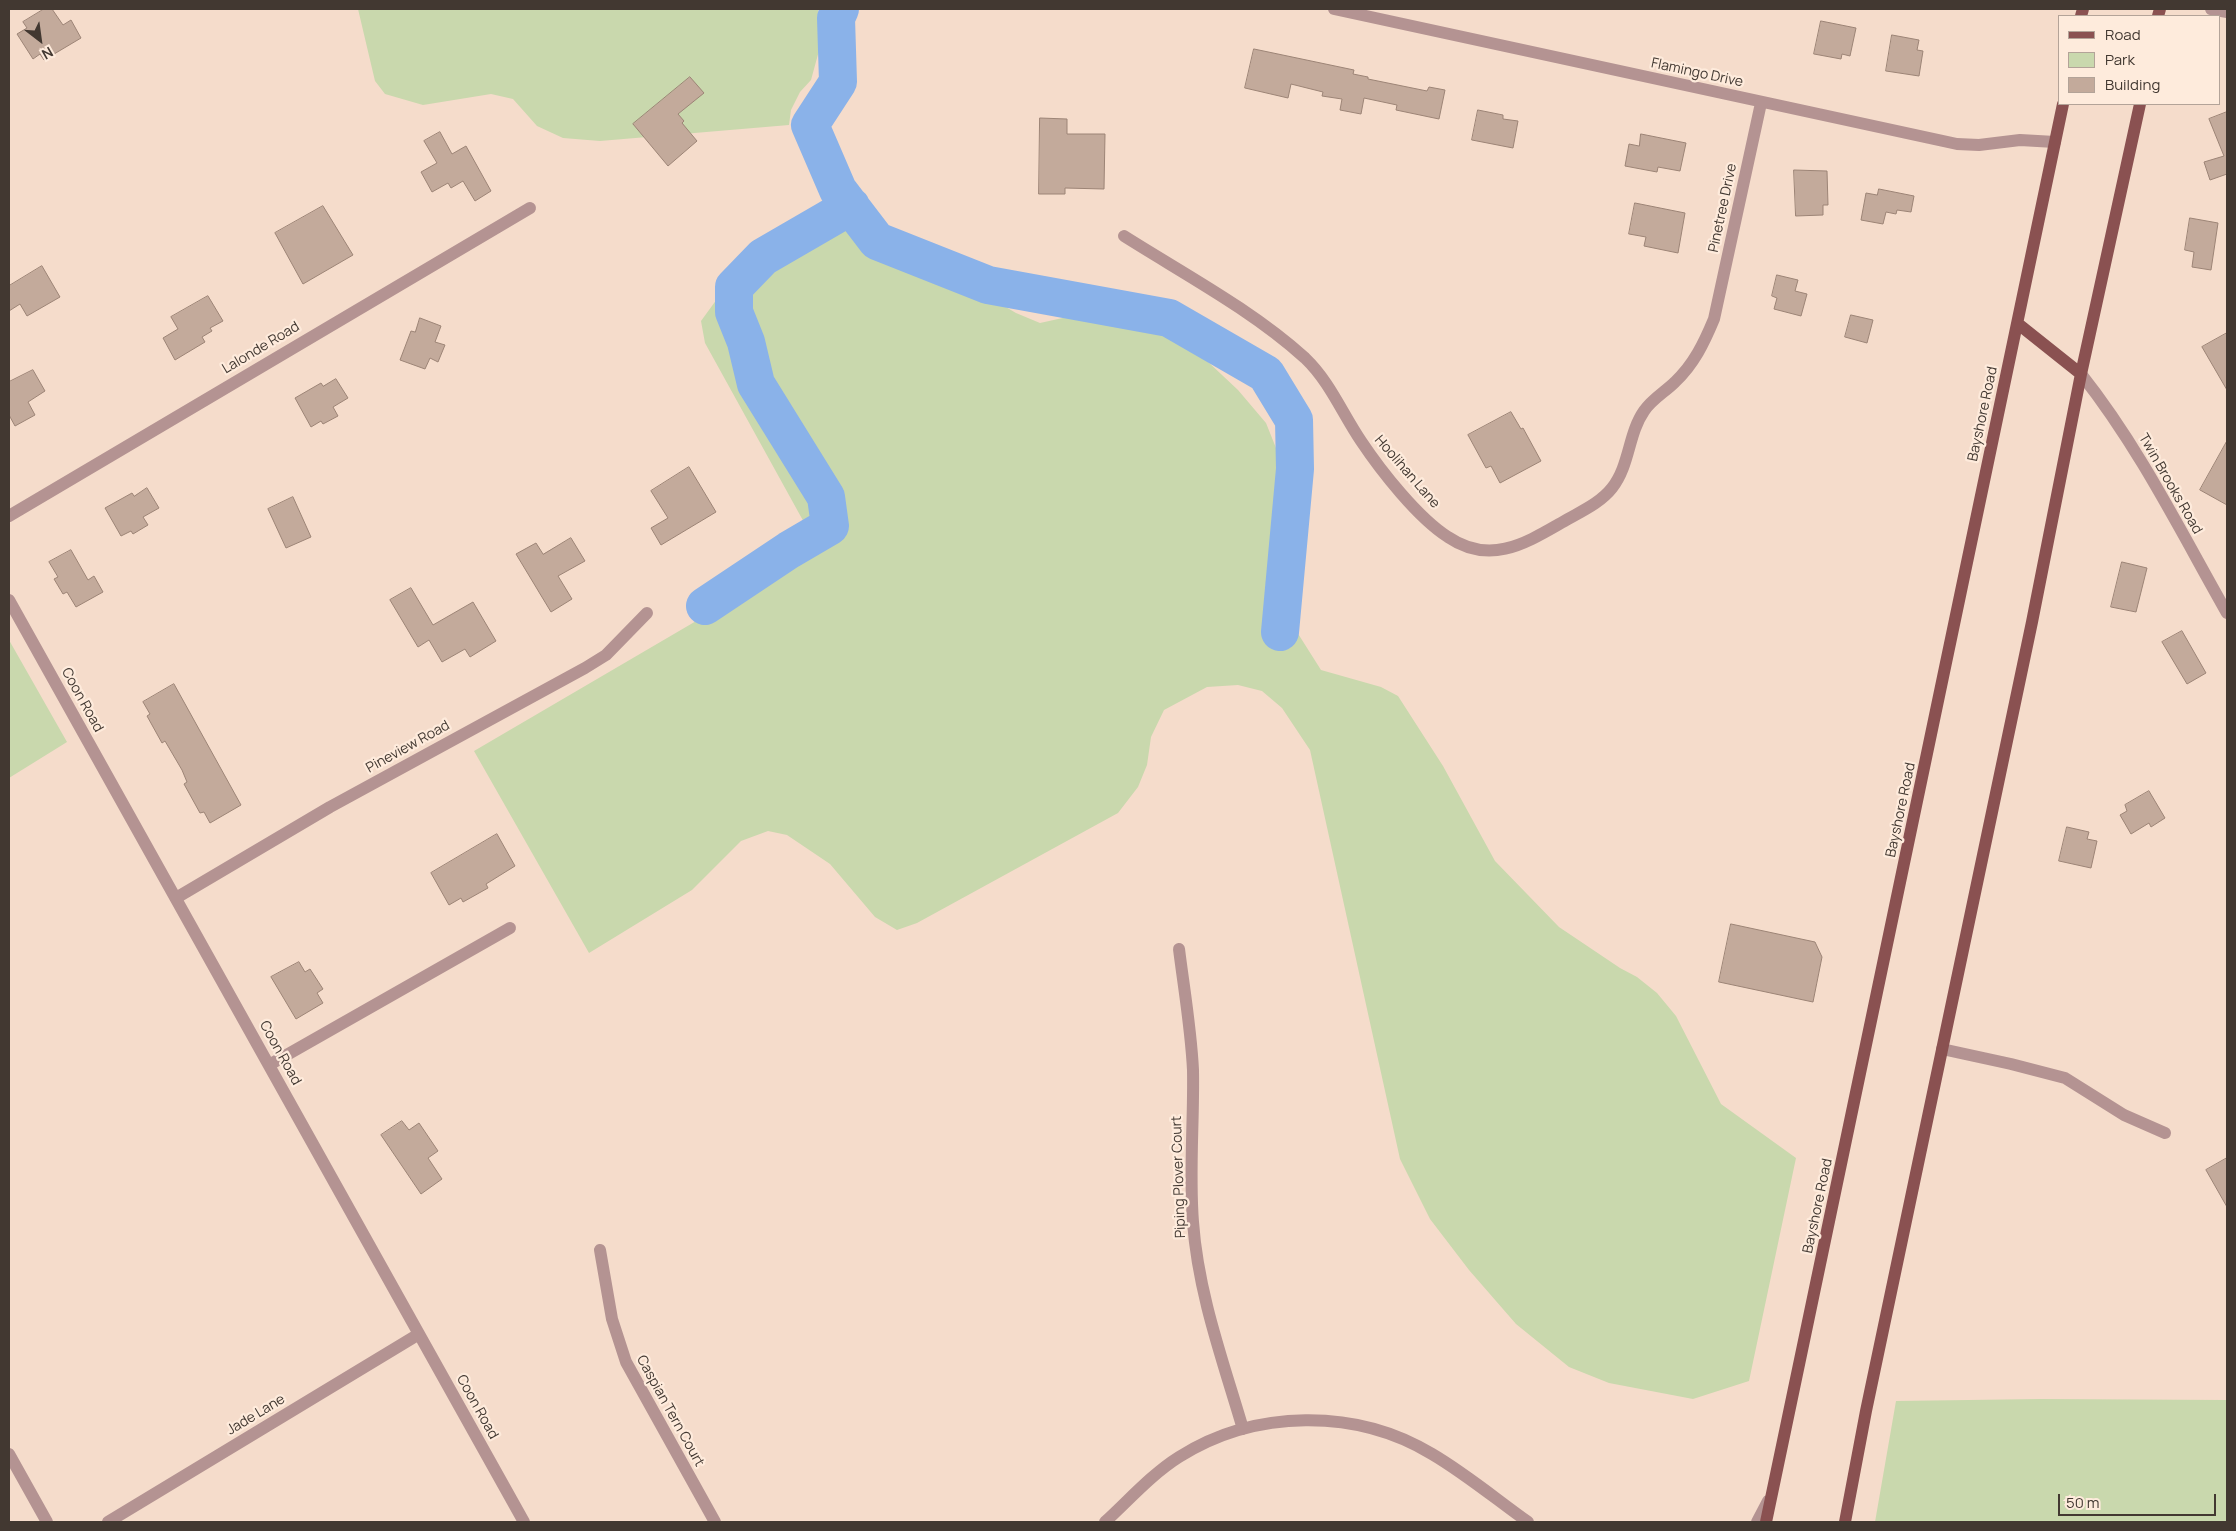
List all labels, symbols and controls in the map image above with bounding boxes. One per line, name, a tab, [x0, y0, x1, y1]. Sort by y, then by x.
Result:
north arrow	[15, 15, 65, 65]
legend	[2058, 15, 2221, 105]
text: Road	[2105, 24, 2141, 45]
text: N	[39, 43, 57, 64]
text: Park	[2105, 49, 2135, 70]
street label: Flamingo Drive	[1649, 55, 1745, 91]
text: Building	[2105, 74, 2160, 95]
street label: Pinetree Drive	[1705, 162, 1741, 254]
street label: Lalonde Road	[219, 318, 303, 378]
street label: Bayshore Road	[1965, 365, 2001, 463]
street label: Twin Brooks Road	[2135, 431, 2205, 537]
street label: Hoolihan Lane	[1371, 432, 1443, 512]
street label: Coon Road	[57, 665, 107, 735]
street label: Pineview Road	[363, 717, 453, 777]
street label: Bayshore Road	[1883, 761, 1919, 859]
street label: Coon Road	[255, 1018, 305, 1088]
street label: Piping Plover Court	[1168, 1115, 1190, 1239]
street label: Bayshore Road	[1800, 1157, 1836, 1255]
street label: Caspian Tern Court	[632, 1353, 708, 1469]
street label: Coon Road	[452, 1372, 502, 1442]
street label: Jade Lane	[224, 1391, 288, 1439]
scale bar	[2061, 1484, 2218, 1516]
text: 50 m	[2066, 1492, 2100, 1513]

